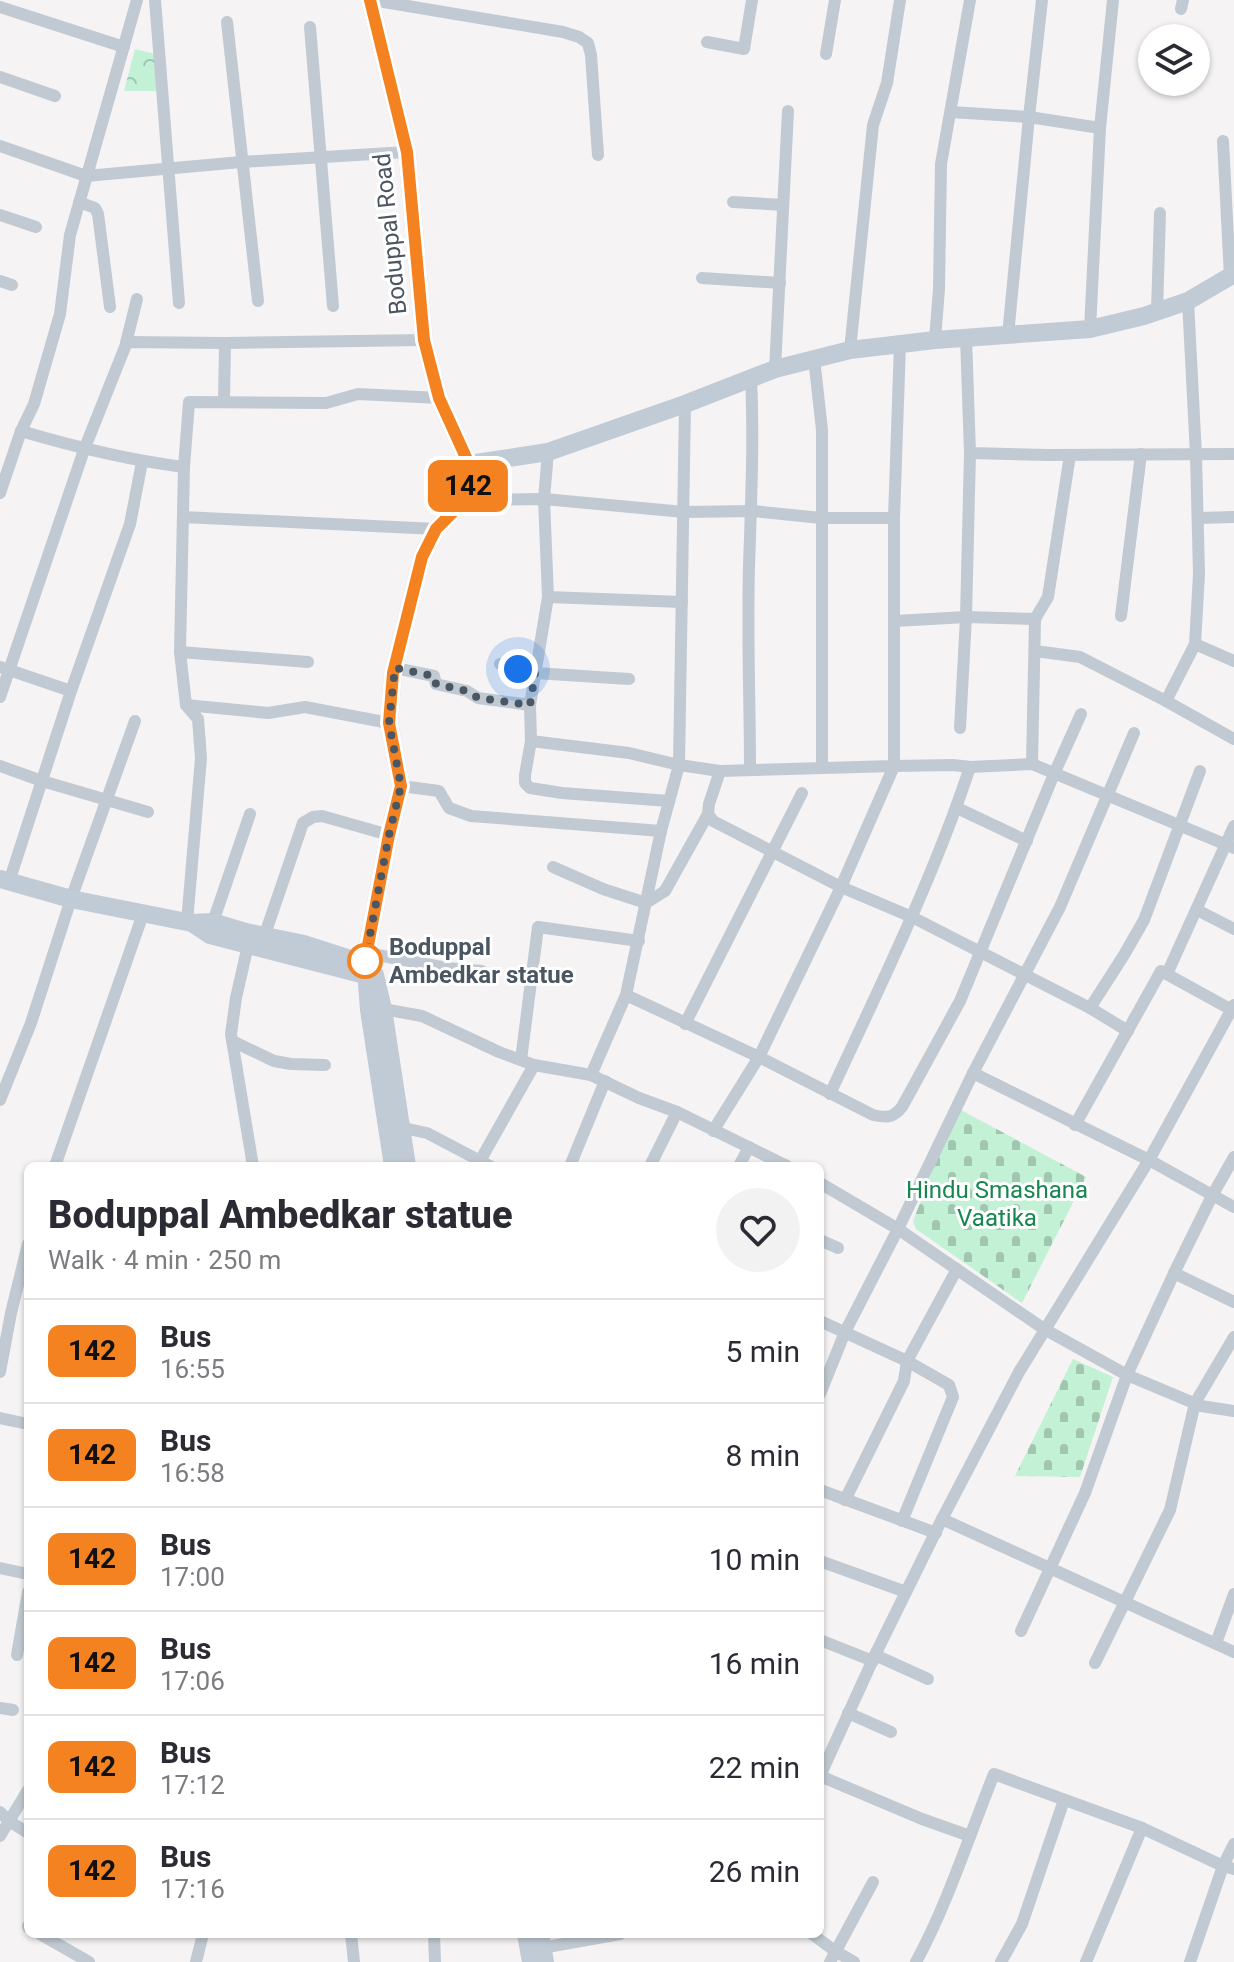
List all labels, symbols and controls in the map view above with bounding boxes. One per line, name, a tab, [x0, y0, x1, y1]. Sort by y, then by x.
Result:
map controls	[1138, 24, 1210, 96]
button: layers	[1138, 24, 1210, 96]
street label: Boduppal Road	[368, 152, 412, 316]
line badge: 142	[422, 460, 514, 512]
text: 142	[444, 469, 492, 502]
your location	[498, 649, 538, 689]
place label: Boduppal Ambedkar statue	[389, 933, 574, 989]
marker: Boduppal Ambedkar statue	[348, 944, 382, 978]
park label: Hindu Smashana Vaatika	[906, 1176, 1088, 1232]
button: heart	[716, 1188, 800, 1272]
text: Boduppal Ambedkar statue	[48, 1193, 513, 1237]
text: Walk · 4 min · 250 m	[48, 1245, 281, 1275]
text: Bus	[160, 1319, 211, 1354]
text: 142	[68, 1334, 116, 1367]
text: 5 min	[726, 1334, 800, 1369]
text: 16:55	[160, 1354, 225, 1384]
text: Bus	[160, 1423, 211, 1458]
text: 142	[68, 1438, 116, 1471]
text: 8 min	[726, 1438, 800, 1473]
text: 16:58	[160, 1458, 225, 1488]
text: Bus	[160, 1527, 211, 1562]
text: 142	[68, 1542, 116, 1575]
text: 10 min	[709, 1542, 800, 1577]
text: 17:00	[160, 1562, 225, 1592]
text: Bus	[160, 1631, 211, 1666]
text: 142	[68, 1646, 116, 1679]
text: 16 min	[709, 1646, 800, 1681]
text: 17:06	[160, 1666, 225, 1696]
text: Bus	[160, 1735, 211, 1770]
text: 142	[68, 1750, 116, 1783]
text: 22 min	[709, 1750, 800, 1785]
text: 17:12	[160, 1770, 225, 1800]
text: Bus	[160, 1839, 211, 1874]
text: 142	[68, 1854, 116, 1887]
text: 26 min	[709, 1854, 800, 1889]
text: 17:16	[160, 1874, 225, 1904]

